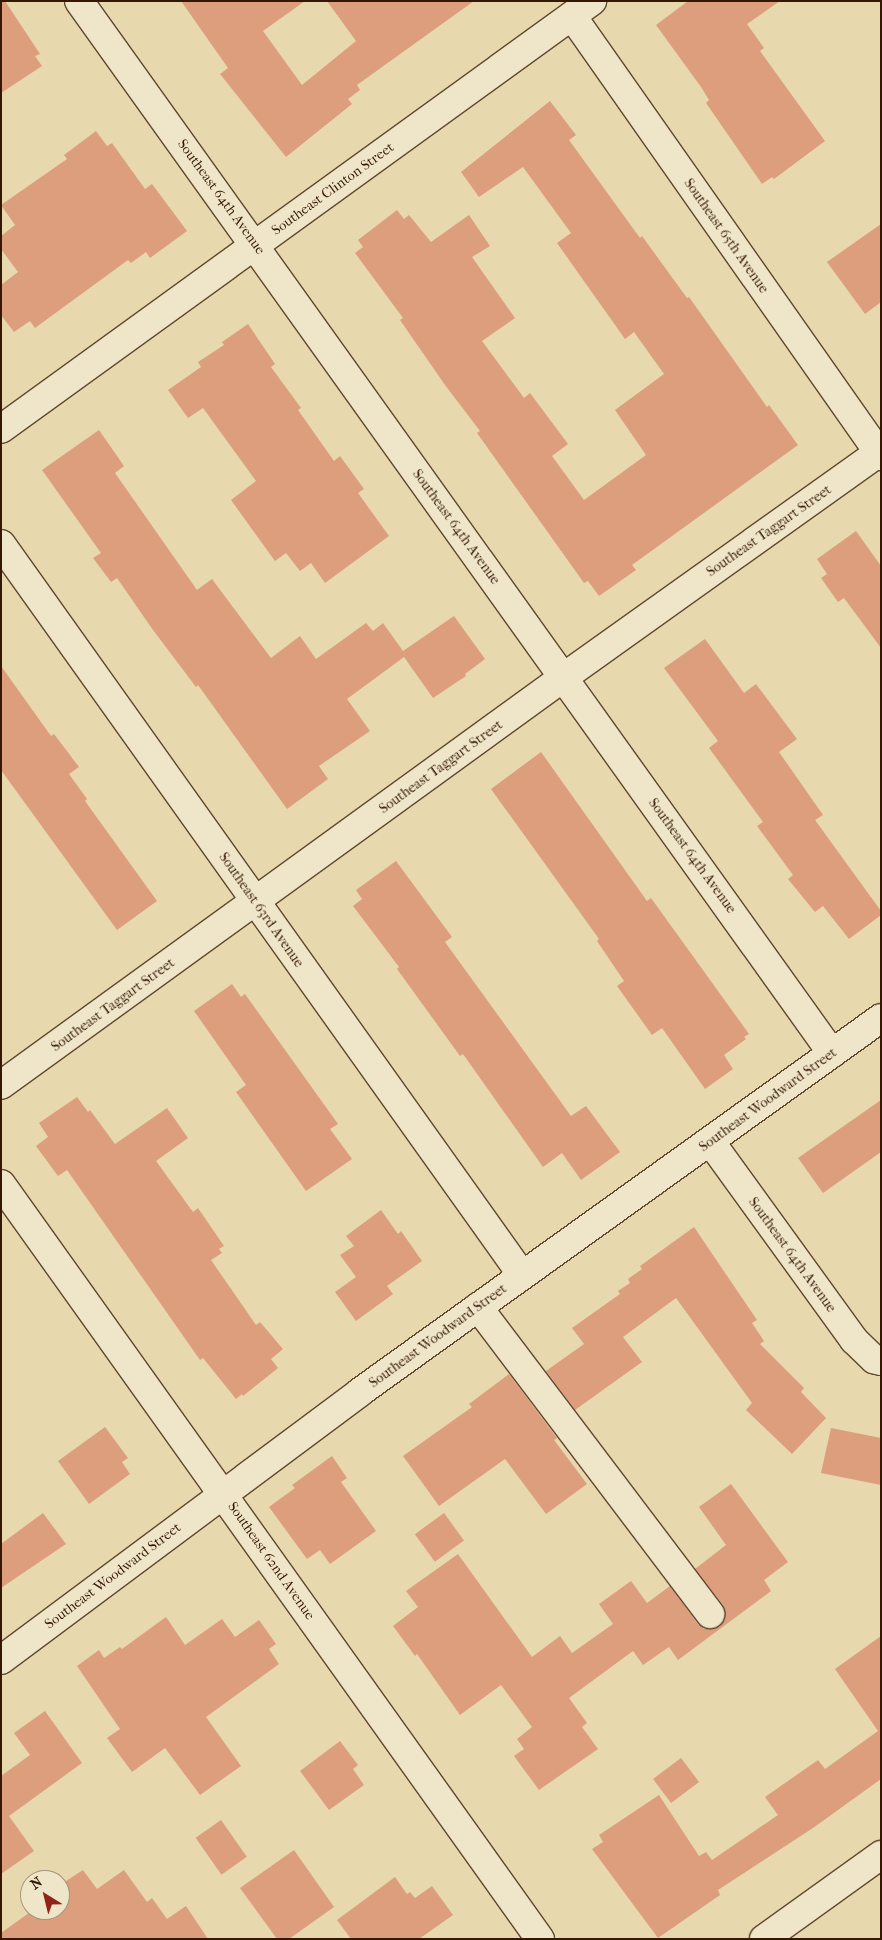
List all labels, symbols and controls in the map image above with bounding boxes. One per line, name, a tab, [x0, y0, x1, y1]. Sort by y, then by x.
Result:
street label: Southeast 64th Avenue	[174, 136, 268, 258]
street label: Southeast Clinton Street	[269, 139, 397, 239]
street label: Southeast 65th Avenue	[680, 175, 772, 297]
street label: Southeast 64th Avenue	[409, 466, 503, 588]
street label: Southeast Taggart Street	[703, 482, 835, 580]
street label: Southeast Taggart Street	[376, 717, 506, 817]
street label: Southeast 64th Avenue	[645, 795, 739, 917]
street label: Southeast 63rd Avenue	[215, 849, 307, 971]
street label: Southeast Taggart Street	[48, 955, 178, 1055]
street label: Southeast Woodward Street	[696, 1044, 840, 1156]
street label: Southeast 64th Avenue	[745, 1194, 839, 1316]
street label: Southeast Woodward Street	[366, 1280, 510, 1392]
street label: Southeast 62nd Avenue	[224, 1499, 318, 1623]
street label: Southeast Woodward Street	[42, 1519, 184, 1633]
north arrow	[20, 1870, 70, 1920]
text: N	[27, 1873, 46, 1893]

